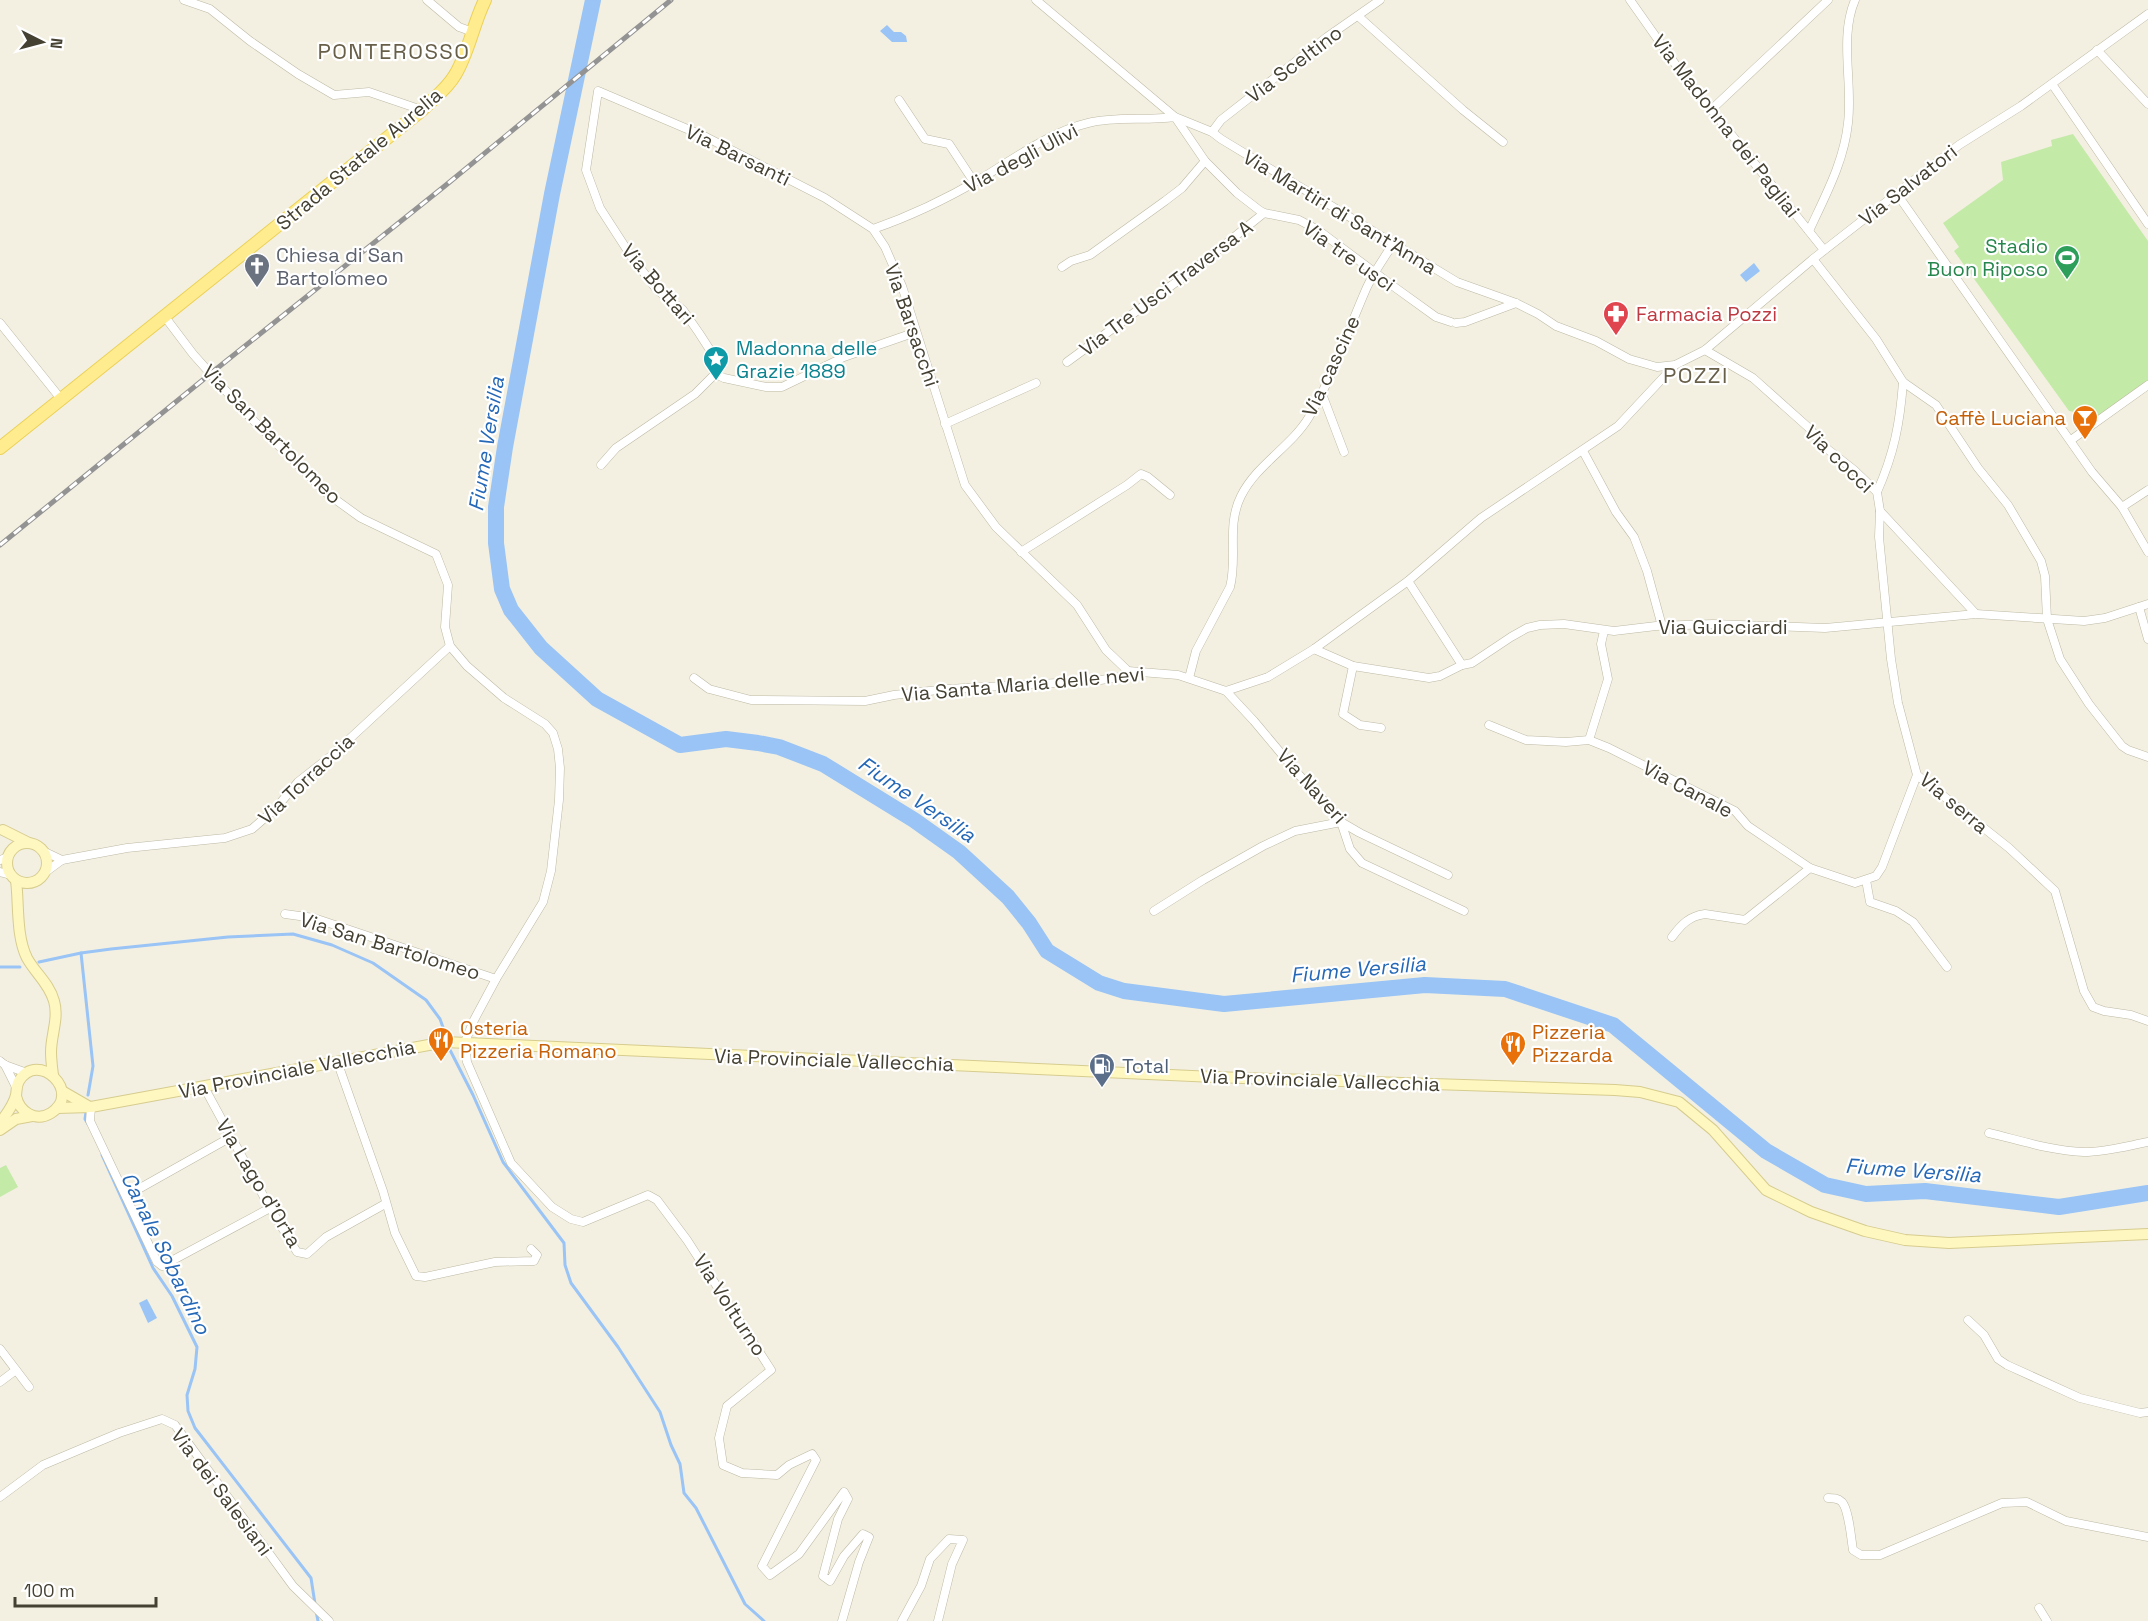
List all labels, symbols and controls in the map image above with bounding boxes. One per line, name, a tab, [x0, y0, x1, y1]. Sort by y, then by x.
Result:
north arrow	[12, 12, 72, 72]
street label: Via Sceltino	[1241, 19, 1347, 109]
street label: Via Madonna dei Pagliai	[1646, 29, 1806, 223]
text: N	[45, 37, 67, 50]
district label: PONTEROSSO	[317, 37, 471, 65]
street label: Strada Statale Aurelia	[271, 82, 447, 236]
street label: Via degli Ulivi	[960, 117, 1082, 199]
street label: Via Barsanti	[681, 118, 795, 192]
street label: Via Salvatori	[1854, 139, 1962, 231]
street label: Via Martiri di Sant'Anna	[1238, 144, 1442, 280]
street label: Via Tre Usci Traversa A	[1074, 214, 1258, 362]
street label: Via tre usci	[1298, 215, 1400, 297]
place label: Stadio Buon Riposo	[1927, 233, 2048, 282]
street label: Via Bottari	[616, 238, 700, 330]
place label: Chiesa di San Bartolomeo	[276, 242, 404, 291]
sports icon: Stadio Buon Riposo	[2052, 243, 2082, 281]
church icon: Chiesa di San Bartolomeo	[242, 251, 272, 289]
street label: Via Barsacchi	[879, 260, 945, 390]
pharmacy icon: Farmacia Pozzi	[1601, 299, 1631, 337]
place label: Farmacia Pozzi	[1636, 301, 1777, 327]
street label: Via cascine	[1296, 311, 1366, 421]
place label: Madonna delle Grazie 1889	[736, 335, 877, 384]
place icon: Madonna delle Grazie 1889	[701, 344, 731, 382]
street label: Via San Bartolomeo	[197, 359, 347, 509]
district label: POZZI	[1663, 361, 1729, 389]
water label: Fiume Versilia	[462, 374, 510, 513]
bar icon: Caffè Luciana	[2070, 403, 2100, 441]
place label: Caffè Luciana	[1935, 405, 2066, 431]
street label: Via cocci	[1799, 419, 1879, 499]
street label: Via Guicciardi	[1658, 614, 1788, 640]
street label: Via Santa Maria delle nevi	[900, 660, 1146, 708]
street label: Via Torraccia	[253, 728, 359, 830]
street label: Via Naveri	[1271, 743, 1353, 829]
water label: Fiume Versilia	[853, 750, 982, 849]
street label: Via Canale	[1638, 754, 1738, 824]
street label: Via serra	[1914, 767, 1994, 839]
street label: Via San Bartolomeo	[297, 906, 483, 986]
water label: Fiume Versilia	[1289, 950, 1428, 988]
place label: Osteria Pizzeria Romano	[460, 1015, 617, 1064]
place label: Pizzeria Pizzarda	[1532, 1019, 1613, 1068]
restaurant icon: Osteria Pizzeria Romano	[426, 1025, 456, 1063]
restaurant icon: Pizzeria Pizzarda	[1498, 1029, 1528, 1067]
street label: Via Provinciale Vallecchia	[177, 1033, 417, 1105]
street label: Via Provinciale Vallecchia	[713, 1043, 955, 1077]
fuel station icon: Total	[1087, 1051, 1117, 1089]
place label: Total	[1122, 1053, 1169, 1079]
street label: Via Provinciale Vallecchia	[1199, 1063, 1441, 1097]
street label: Via Lago d'Orta	[210, 1114, 308, 1252]
water label: Fiume Versilia	[1844, 1152, 1983, 1188]
water label: Canale Sobardino	[115, 1168, 217, 1339]
street label: Via Volturno	[687, 1249, 773, 1361]
street label: Via dei Salesiani	[165, 1423, 279, 1561]
scale bar	[15, 1570, 156, 1608]
text: 100 m	[24, 1579, 75, 1602]

